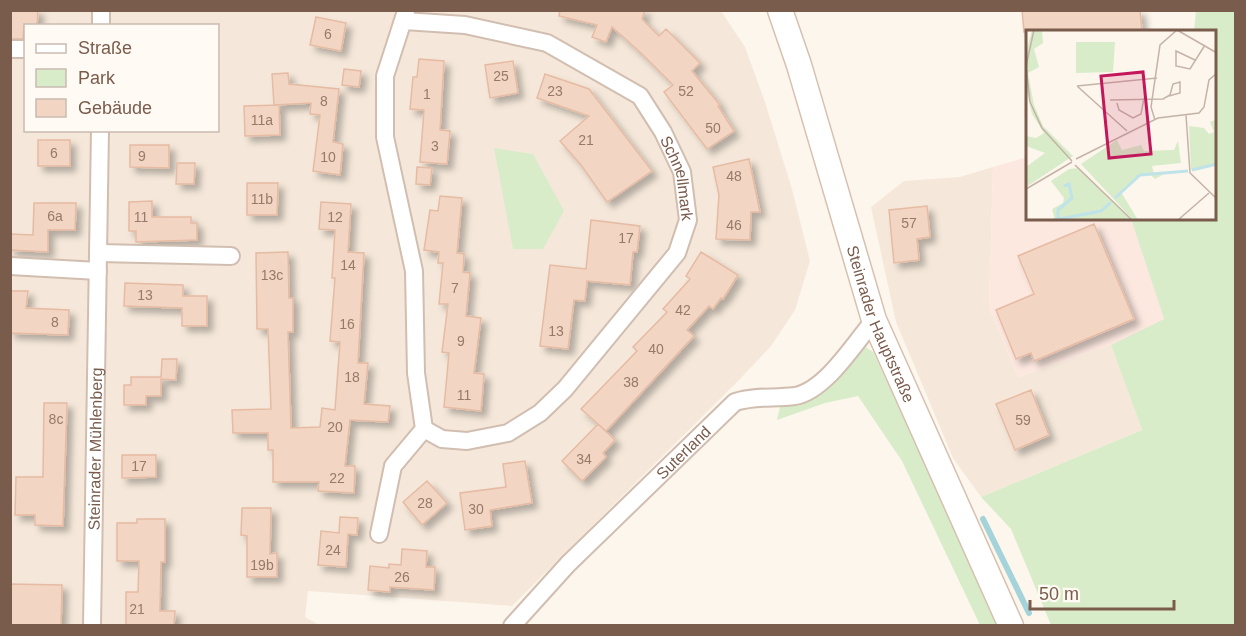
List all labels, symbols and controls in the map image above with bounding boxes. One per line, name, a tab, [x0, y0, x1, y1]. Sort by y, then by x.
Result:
legend	[24, 24, 219, 132]
house number: 6	[324, 26, 332, 42]
inset map	[1026, 30, 1216, 220]
text: Straße	[78, 38, 132, 58]
text: Park	[78, 68, 116, 88]
house number: 25	[493, 68, 509, 84]
house number: 23	[547, 83, 563, 99]
house number: 52	[678, 83, 694, 99]
house number: 1	[423, 86, 431, 102]
house number: 8	[320, 93, 328, 109]
text: Gebäude	[78, 98, 152, 118]
house number: 11a	[251, 112, 273, 128]
house number: 50	[705, 120, 721, 136]
house number: 21	[578, 132, 594, 148]
street label: Schnellmark	[657, 133, 696, 223]
house number: 3	[431, 138, 439, 154]
house number: 6	[50, 145, 58, 161]
house number: 9	[138, 148, 146, 164]
house number: 10	[320, 149, 336, 165]
house number: 48	[726, 168, 742, 184]
house number: 11b	[251, 191, 273, 207]
house number: 6a	[47, 208, 63, 224]
house number: 11	[134, 209, 148, 225]
house number: 12	[327, 209, 343, 225]
house number: 57	[901, 215, 917, 231]
house number: 46	[726, 217, 742, 233]
house number: 17	[618, 230, 634, 246]
street label: Steinrader Hauptstraße	[844, 244, 918, 405]
house number: 14	[340, 257, 356, 273]
house number: 13c	[261, 267, 283, 283]
house number: 7	[451, 280, 459, 296]
house number: 13	[137, 287, 153, 303]
house number: 42	[675, 302, 691, 318]
house number: 8	[51, 314, 59, 330]
house number: 16	[339, 316, 355, 332]
house number: 13	[548, 323, 564, 339]
house number: 9	[457, 333, 465, 349]
house number: 40	[648, 341, 664, 357]
street label: Steinrader Mühlenberg	[86, 367, 105, 531]
house number: 18	[344, 369, 360, 385]
house number: 38	[623, 374, 639, 390]
house number: 11	[457, 387, 471, 403]
house number: 8c	[49, 411, 63, 427]
house number: 59	[1015, 412, 1031, 428]
house number: 20	[327, 419, 343, 435]
street label: Suterland	[653, 423, 714, 483]
house number: 34	[576, 451, 592, 467]
house number: 17	[131, 458, 147, 474]
house number: 22	[329, 470, 345, 486]
house number: 28	[417, 495, 433, 511]
house number: 30	[468, 501, 484, 517]
house number: 24	[325, 542, 341, 558]
house number: 19b	[250, 557, 274, 573]
house number: 26	[394, 569, 410, 585]
scale bar	[1030, 573, 1174, 611]
text: 50 m	[1039, 584, 1079, 604]
house number: 21	[129, 601, 145, 617]

